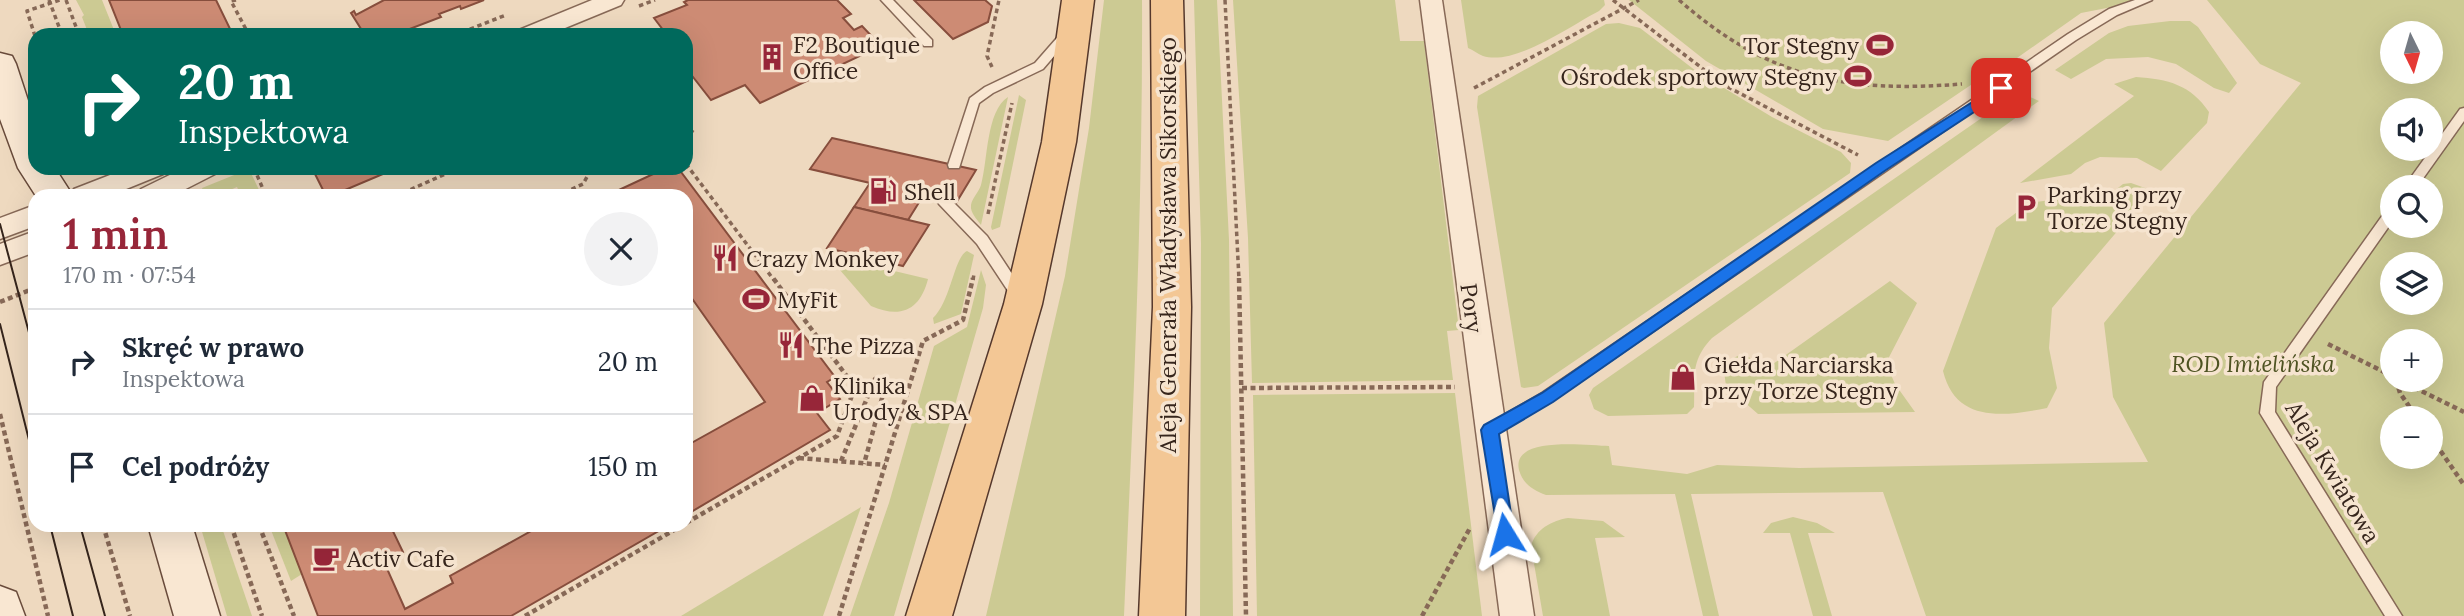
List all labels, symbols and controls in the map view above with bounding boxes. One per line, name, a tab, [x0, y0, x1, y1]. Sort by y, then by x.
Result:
north arrow	[2380, 21, 2443, 84]
map controls	[2380, 21, 2443, 469]
place label: F2 Boutique Office	[793, 30, 920, 85]
sports icon: Tor Stegny	[1865, 30, 1895, 60]
place label: Tor Stegny	[1743, 31, 1860, 60]
street label: Aleja Generała Władysława Sikorskiego	[1153, 37, 1182, 454]
building icon: F2 Boutique Office	[757, 42, 787, 72]
text: 20 m	[178, 50, 293, 112]
icon: right	[63, 56, 154, 147]
pin	[1971, 58, 2031, 118]
sports icon: Ośrodek sportowy Stegny	[1843, 61, 1873, 91]
place label: Ośrodek sportowy Stegny	[1561, 62, 1838, 91]
icon: arrive	[1982, 69, 2020, 107]
button: sound	[2380, 98, 2443, 161]
text: Inspektowa	[178, 111, 349, 152]
button: search	[2380, 175, 2443, 238]
fuel station icon: Shell	[868, 176, 898, 206]
place label: Shell	[904, 177, 956, 206]
place label: Parking przy Torze Stegny	[2047, 180, 2188, 235]
parking icon: Parking przy Torze Stegny	[2011, 192, 2041, 222]
text: 1 min	[63, 207, 168, 261]
button: close	[584, 212, 658, 286]
restaurant icon: Crazy Monkey	[710, 243, 740, 273]
place label: Crazy Monkey	[746, 244, 900, 273]
button: layers	[2380, 252, 2443, 315]
text: 170 m · 07:54	[63, 260, 196, 289]
street label: Pory	[1454, 281, 1490, 335]
sports icon: MyFit	[741, 284, 771, 314]
place label: MyFit	[777, 285, 838, 314]
button: +	[2380, 329, 2443, 392]
restaurant icon: The Pizza	[776, 330, 806, 360]
text: Skręć w prawo	[122, 331, 304, 364]
place label: The Pizza	[812, 331, 915, 360]
icon: right	[63, 343, 101, 381]
text: 20 m	[598, 345, 658, 378]
park label: ROD Imielińska	[2171, 349, 2335, 378]
place label: Giełda Narciarska przy Torze Stegny	[1704, 350, 1899, 405]
shop icon: Giełda Narciarska przy Torze Stegny	[1668, 362, 1698, 392]
text: Inspektowa	[122, 364, 245, 393]
place label: Klinika Urody & SPA	[833, 371, 969, 426]
shop icon: Klinika Urody & SPA	[797, 383, 827, 413]
street label: Aleja Kwiatowa	[2279, 395, 2387, 548]
button: −	[2380, 406, 2443, 469]
icon: arrive	[63, 448, 101, 486]
text: Cel podróży	[122, 450, 269, 483]
text: 150 m	[588, 450, 658, 483]
position arrow	[1468, 497, 1542, 571]
cafe icon: Activ Cafe	[311, 543, 341, 573]
place label: Activ Cafe	[346, 544, 455, 573]

